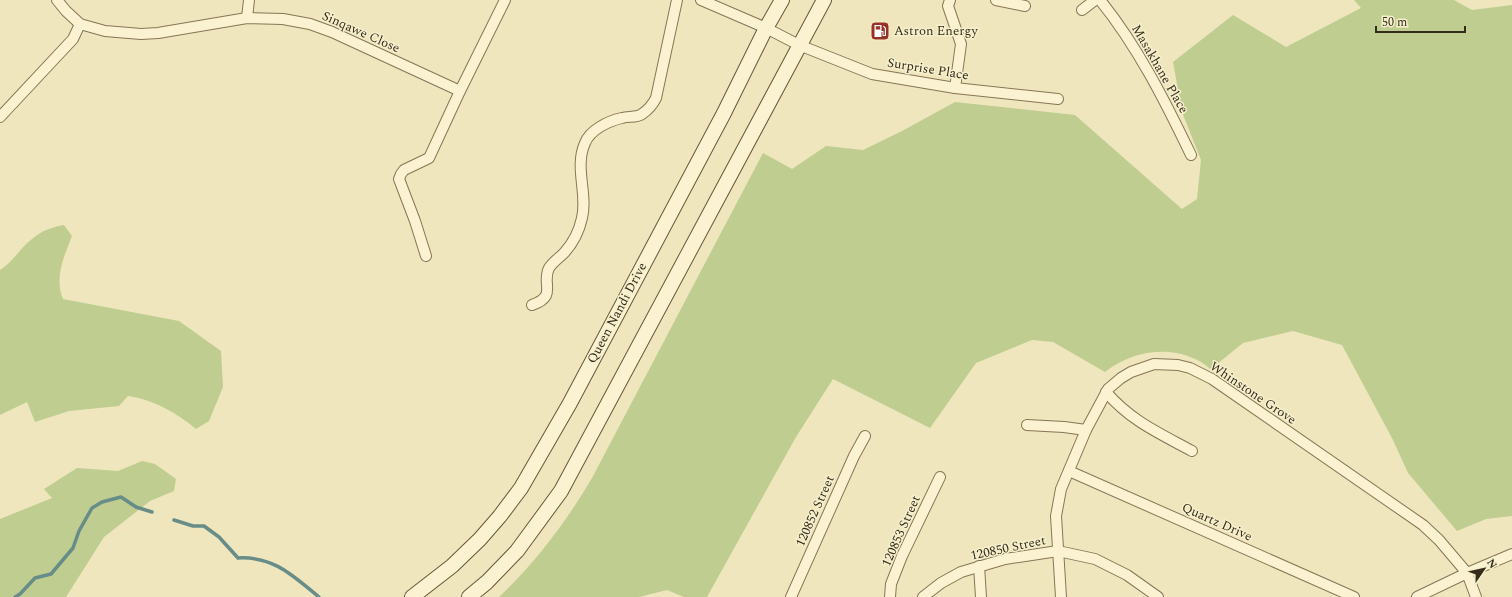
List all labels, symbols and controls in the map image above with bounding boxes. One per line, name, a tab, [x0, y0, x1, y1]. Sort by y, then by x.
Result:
street label: Sinqawe Close	[319, 6, 403, 58]
scale bar	[1376, 8, 1465, 34]
text: 50 m	[1382, 13, 1407, 32]
fuel station icon: Astron Energy	[869, 20, 891, 42]
place label: Astron Energy	[894, 21, 978, 41]
street label: Masakhane Place	[1126, 21, 1194, 117]
street label: Surprise Place	[886, 53, 970, 85]
street label: Queen Nandi Drive	[582, 259, 652, 367]
street label: Whinstone Grove	[1206, 357, 1300, 429]
street label: 120852 Street	[790, 472, 840, 550]
street label: 120853 Street	[876, 492, 926, 570]
street label: Quartz Drive	[1179, 498, 1255, 546]
street label: 120850 Street	[969, 530, 1048, 566]
north arrow	[1464, 549, 1504, 589]
text: N	[1482, 555, 1501, 572]

